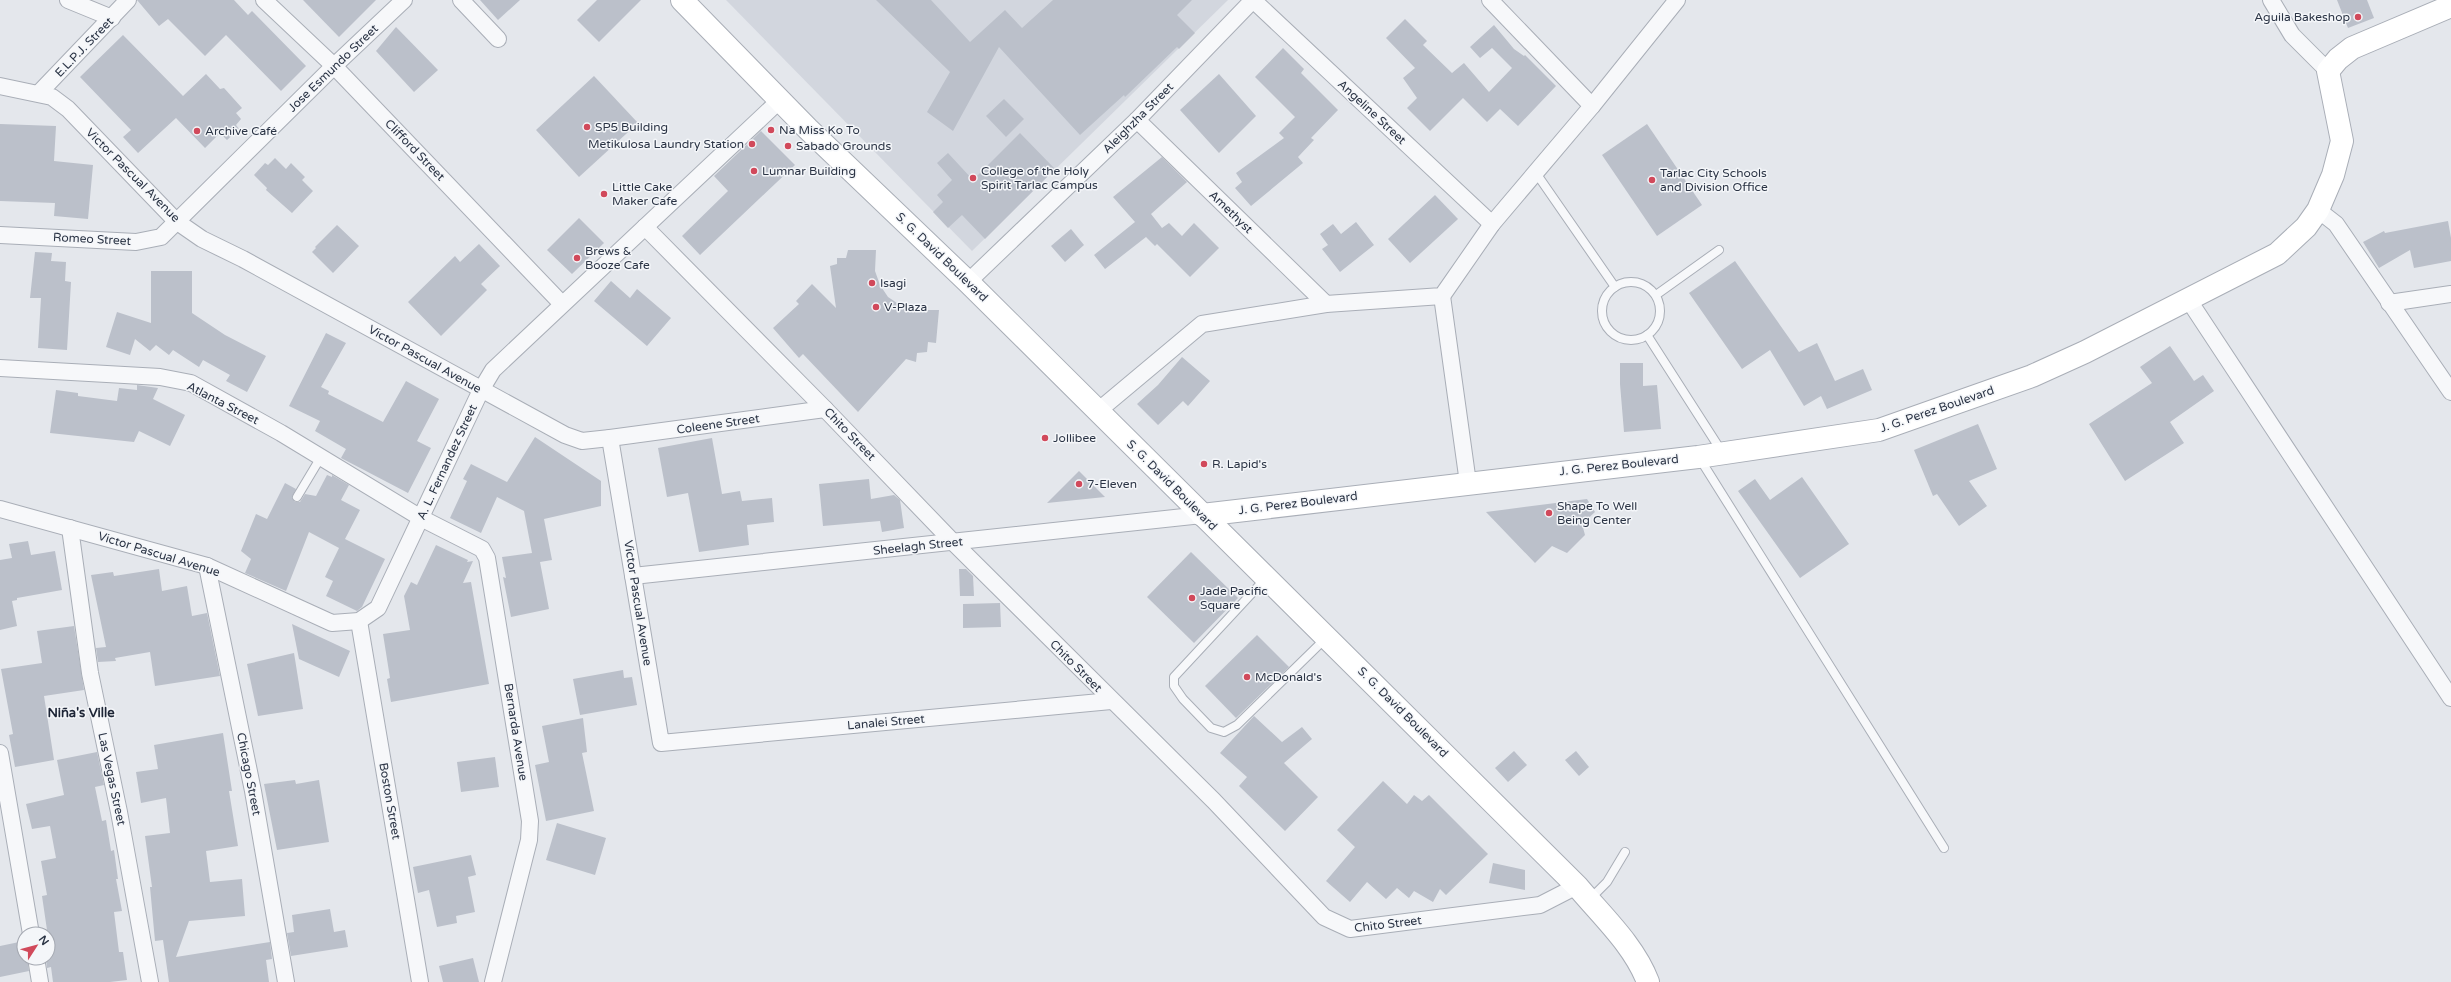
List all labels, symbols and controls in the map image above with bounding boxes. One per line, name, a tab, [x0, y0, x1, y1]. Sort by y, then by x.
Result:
place label: Aguila Bakeshop	[2254, 10, 2350, 24]
marker: Aguila Bakeshop	[2353, 12, 2363, 22]
street label: E.L.P.J. Street	[52, 14, 116, 80]
street label: Jose Esmundo Street	[285, 21, 381, 115]
street label: Angeline Street	[1335, 77, 1409, 147]
street label: Aleighzha Street	[1100, 80, 1176, 156]
street label: Clifford Street	[382, 116, 448, 184]
place label: SP5 Building	[595, 120, 668, 134]
marker: SP5 Building	[582, 122, 592, 132]
place label: Na Miss Ko To	[779, 123, 860, 137]
place label: Archive Café	[205, 124, 277, 138]
street label: Victor Pascual Avenue	[83, 125, 183, 225]
marker: Na Miss Ko To	[766, 125, 776, 135]
marker: Archive Café	[192, 126, 202, 136]
place label: Metikulosa Laundry Station	[588, 137, 744, 151]
marker: Metikulosa Laundry Station	[747, 139, 757, 149]
place label: Sabado Grounds	[796, 139, 891, 153]
marker: Sabado Grounds	[783, 141, 793, 151]
place label: Lumnar Building	[762, 164, 856, 178]
place label: College of the Holy Spirit Tarlac Campus	[981, 164, 1098, 192]
marker: Lumnar Building	[749, 166, 759, 176]
place label: Tarlac City Schools and Division Office	[1660, 166, 1768, 194]
marker: College of the Holy Spirit Tarlac Campus	[968, 173, 978, 183]
marker: Tarlac City Schools and Division Office	[1647, 175, 1657, 185]
place label: Little Cake Maker Cafe	[612, 180, 677, 208]
street label: Amethyst	[1206, 188, 1256, 236]
marker: Little Cake Maker Cafe	[599, 189, 609, 199]
street label: S. G. David Boulevard	[893, 210, 991, 304]
street label: Romeo Street	[52, 230, 132, 248]
place label: Brews & Booze Cafe	[585, 244, 650, 272]
marker: Brews & Booze Cafe	[572, 253, 582, 263]
place label: Isagi	[880, 276, 906, 290]
marker: Isagi	[867, 278, 877, 288]
place label: V-Plaza	[884, 300, 927, 314]
marker: V-Plaza	[871, 302, 881, 312]
street label: Victor Pascual Avenue	[366, 322, 484, 396]
street label: Atlanta Street	[185, 379, 262, 427]
street label: J. G. Perez Boulevard	[1878, 383, 1996, 435]
street label: A. L. Fernandez Street	[414, 402, 480, 522]
street label: Chito Street	[821, 405, 879, 464]
street label: Coleene Street	[676, 411, 761, 437]
place label: Jollibee	[1053, 431, 1096, 445]
marker: Jollibee	[1040, 433, 1050, 443]
street label: S. G. David Boulevard	[1124, 437, 1220, 533]
street label: J. G. Perez Boulevard	[1559, 452, 1679, 478]
place label: R. Lapid's	[1212, 457, 1267, 471]
marker: R. Lapid's	[1199, 459, 1209, 469]
place label: 7-Eleven	[1087, 477, 1137, 491]
marker: 7-Eleven	[1074, 479, 1084, 489]
street label: J. G. Perez Boulevard	[1238, 489, 1358, 517]
place label: Shape To Well Being Center	[1557, 499, 1637, 527]
marker: Shape To Well Being Center	[1544, 508, 1554, 518]
street label: Victor Pascual Avenue	[96, 529, 222, 579]
street label: Sheelagh Street	[872, 534, 964, 558]
street label: Victor Pascual Avenue	[621, 539, 655, 667]
place label: Jade Pacific Square	[1200, 584, 1268, 612]
marker: Jade Pacific Square	[1187, 593, 1197, 603]
street label: Chito Street	[1047, 637, 1105, 695]
street label: S. G. David Boulevard	[1355, 664, 1451, 760]
place label: McDonald's	[1255, 670, 1322, 684]
marker: McDonald's	[1242, 672, 1252, 682]
street label: Bernarda Avenue	[501, 682, 531, 782]
district label: Niña's Ville	[47, 705, 115, 721]
street label: Lanalei Street	[847, 712, 926, 732]
street label: Las Vegas Street	[95, 731, 129, 827]
street label: Chicago Street	[234, 731, 264, 817]
street label: Boston Street	[376, 761, 404, 841]
street label: Chito Street	[1353, 913, 1423, 935]
north arrow	[16, 926, 56, 966]
text: N	[36, 933, 52, 948]

